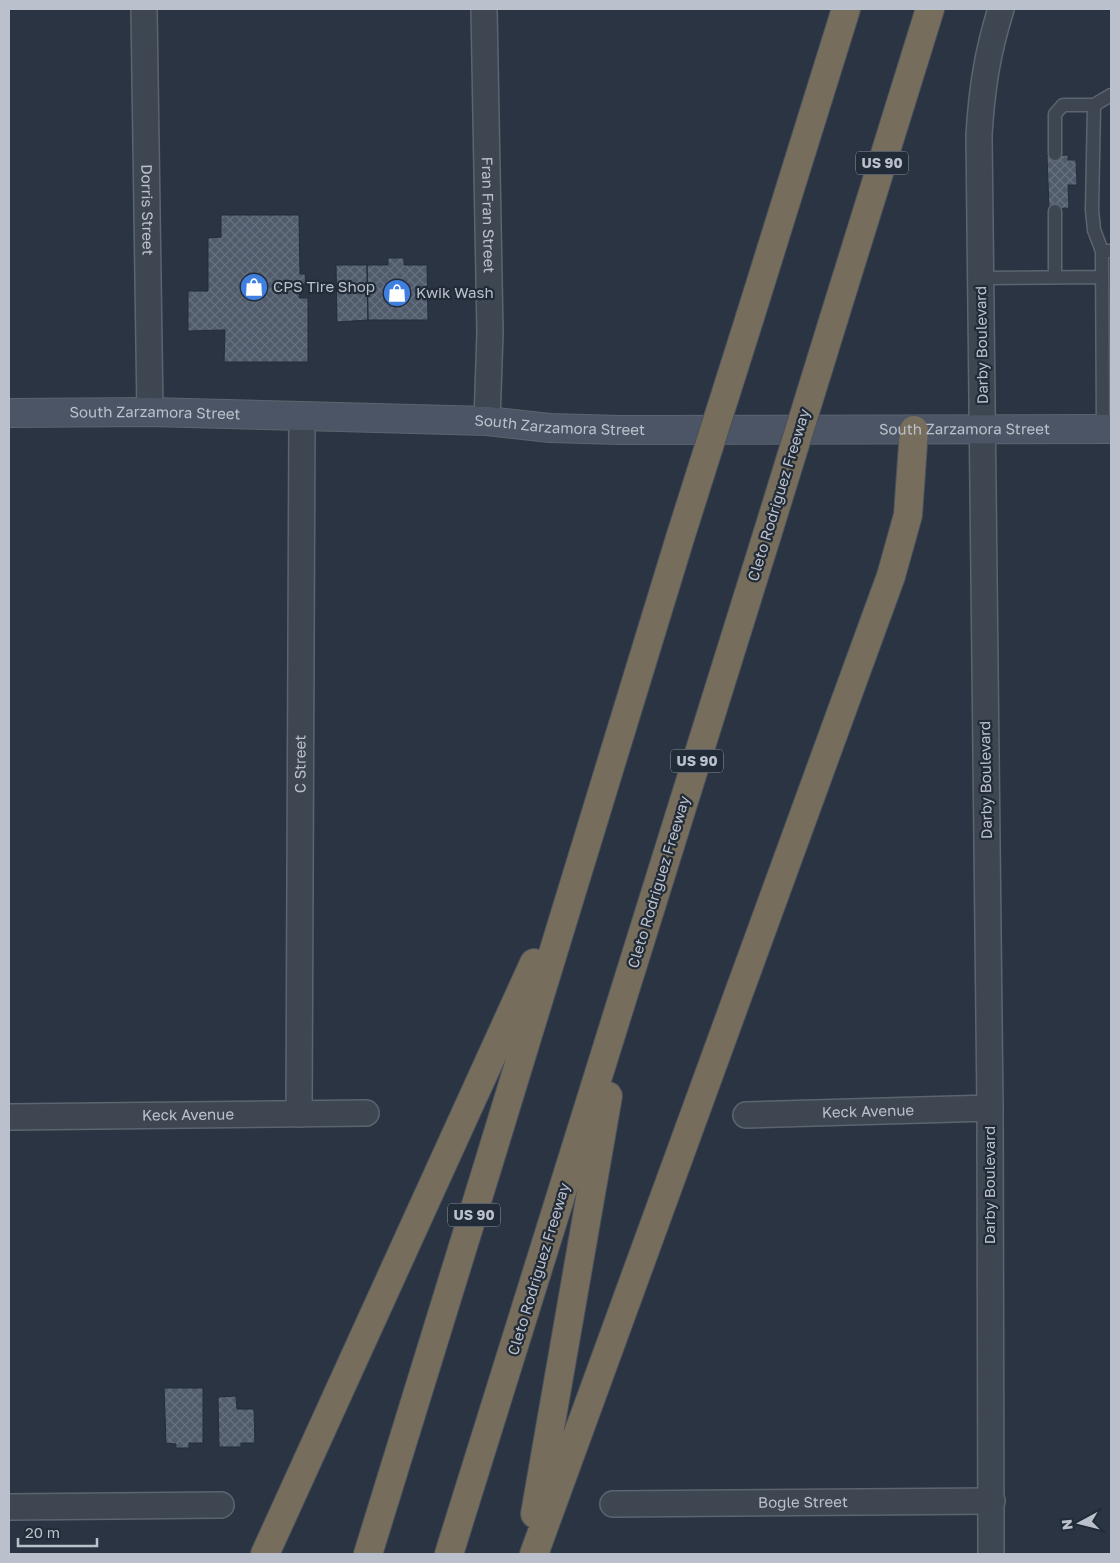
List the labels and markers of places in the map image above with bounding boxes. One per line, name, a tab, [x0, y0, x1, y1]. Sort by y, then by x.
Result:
shop icon: CPS Tire Shop	[239, 272, 269, 302]
place label: CPS Tire Shop	[273, 277, 375, 295]
shop icon: Kwik Wash	[382, 278, 412, 308]
place label: Kwik Wash	[416, 283, 494, 301]

